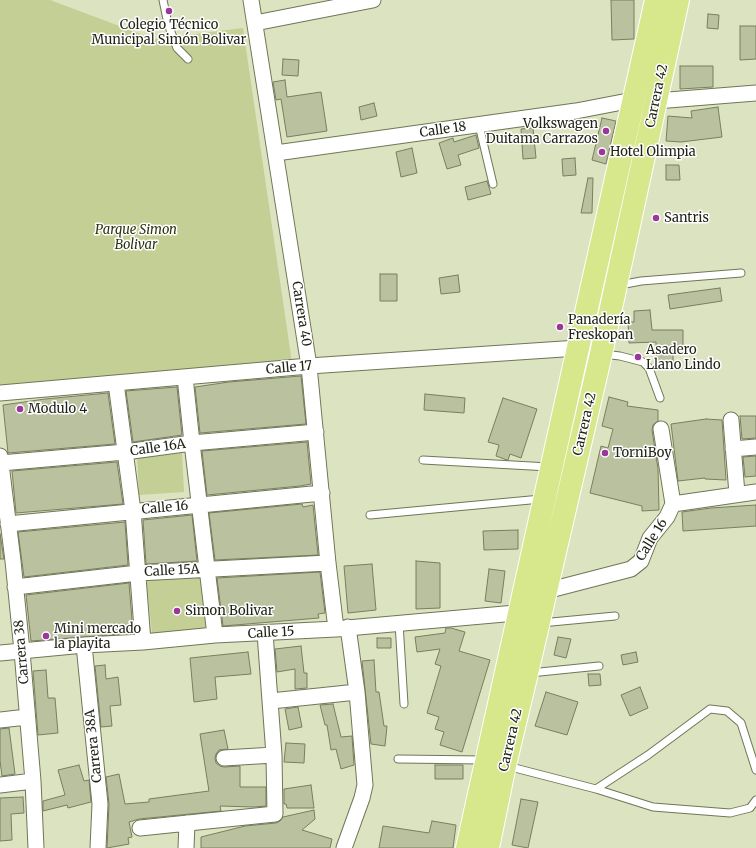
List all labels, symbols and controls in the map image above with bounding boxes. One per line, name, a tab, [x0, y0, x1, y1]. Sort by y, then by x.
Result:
marker: Colegio Técnico Municipal Simón Bolivar	[164, 6, 174, 16]
place label: Colegio Técnico Municipal Simón Bolivar	[92, 17, 246, 48]
street label: Carrera 42	[643, 63, 671, 129]
place label: Volkswagen Duitama Carrazos	[486, 116, 598, 147]
street label: Calle 18	[419, 119, 467, 141]
marker: Volkswagen Duitama Carrazos	[601, 126, 611, 136]
place label: Hotel Olimpia	[610, 144, 696, 160]
marker: Hotel Olimpia	[597, 147, 607, 157]
place label: Santris	[664, 210, 709, 226]
marker: Santris	[651, 213, 661, 223]
park label: Parque Simon Bolivar	[95, 222, 177, 253]
street label: Carrera 40	[288, 280, 314, 348]
place label: Panadería Freskopan	[568, 312, 633, 343]
marker: Panadería Freskopan	[555, 322, 565, 332]
place label: Asadero Llano Lindo	[646, 342, 721, 373]
marker: Asadero Llano Lindo	[633, 352, 643, 362]
street label: Calle 17	[265, 358, 313, 378]
street label: Carrera 42	[570, 391, 600, 457]
place label: Modulo 4	[28, 401, 87, 417]
marker: Modulo 4	[15, 404, 25, 414]
street label: Calle 16A	[129, 436, 187, 460]
place label: TorniBoy	[613, 445, 672, 461]
marker: TorniBoy	[600, 448, 610, 458]
street label: Calle 16	[141, 498, 189, 518]
street label: Calle 16	[633, 516, 671, 564]
street label: Calle 15A	[144, 562, 200, 580]
place label: Simon Bolivar	[185, 603, 274, 619]
marker: Simon Bolivar	[172, 606, 182, 616]
street label: Carrera 38	[11, 619, 33, 685]
place label: Mini mercado la playita	[54, 621, 141, 652]
street label: Calle 15	[247, 624, 295, 642]
marker: Mini mercado la playita	[41, 631, 51, 641]
street label: Carrera 42	[496, 707, 526, 773]
street label: Carrera 38A	[82, 709, 106, 783]

